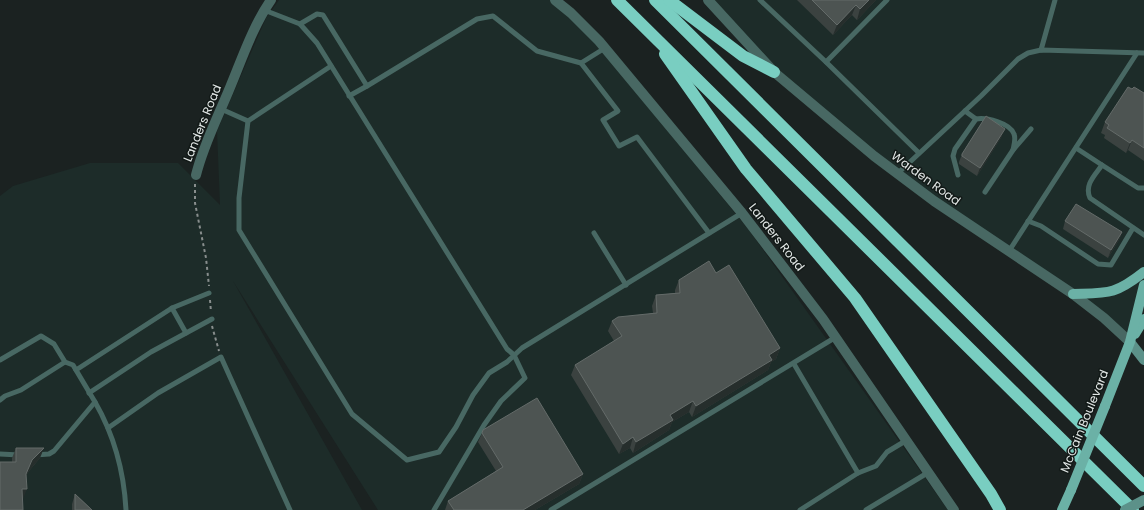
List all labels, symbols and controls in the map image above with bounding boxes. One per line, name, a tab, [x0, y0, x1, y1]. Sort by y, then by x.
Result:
street label: Landers Road	[179, 82, 225, 164]
street label: Warden Road	[888, 147, 964, 209]
street label: Landers Road	[745, 200, 809, 274]
street label: McCain Boulevard	[1056, 367, 1112, 475]

